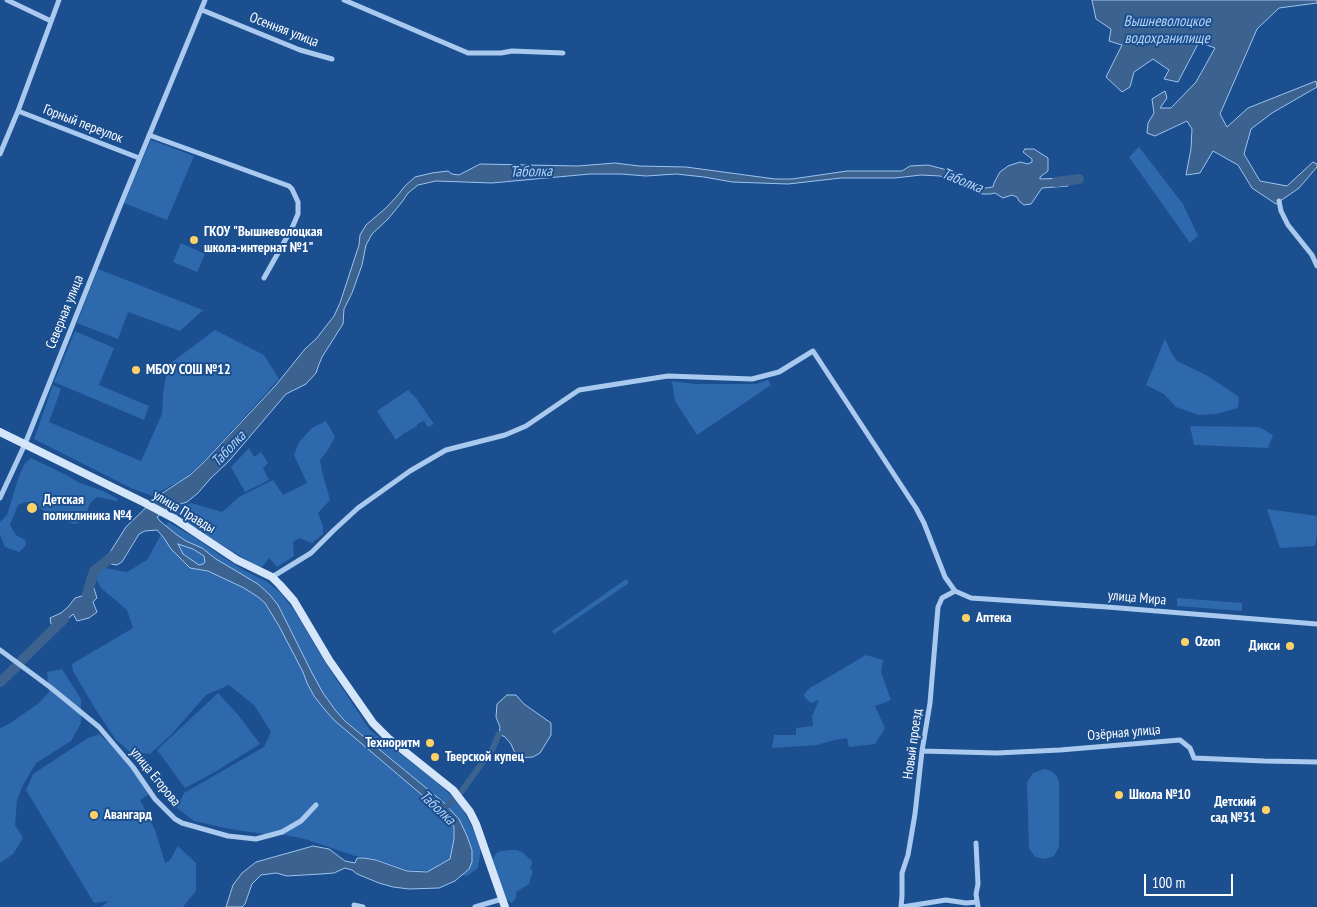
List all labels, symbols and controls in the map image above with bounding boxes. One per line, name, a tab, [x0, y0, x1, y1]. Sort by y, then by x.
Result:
street label: Осенняя улица	[247, 9, 321, 51]
water label: Вышневолоцкое водохранилище	[1124, 13, 1210, 48]
street label: Горный переулок	[41, 101, 125, 147]
water label: Таболка	[510, 163, 552, 181]
water label: Таболка	[939, 165, 985, 197]
place label: ГКОУ "Вышневолоцкая школа-интернат №1"	[204, 224, 322, 256]
marker: ГКОУ "Вышневолоцкая школа-интернат №1"	[188, 234, 200, 246]
street label: Северная улица	[43, 273, 87, 351]
place label: МБОУ СОШ №12	[146, 362, 231, 378]
marker: МБОУ СОШ №12	[130, 364, 142, 376]
water label: Таболка	[208, 427, 250, 471]
street label: улица Правды	[150, 487, 218, 537]
place label: Детская поликлиника №4	[43, 492, 132, 524]
marker: Детская поликлиника №4	[25, 501, 39, 515]
street label: улица Мира	[1107, 587, 1167, 609]
place label: Аптека	[976, 610, 1011, 626]
marker: Аптека	[960, 612, 972, 624]
place label: Ozon	[1195, 634, 1220, 650]
marker: Ozon	[1179, 636, 1191, 648]
place label: Дикси	[1249, 638, 1280, 654]
marker: Дикси	[1284, 640, 1296, 652]
street label: Новый проезд	[900, 708, 926, 780]
street label: Озёрная улица	[1087, 721, 1161, 745]
place label: Техноритм	[365, 735, 420, 751]
marker: Техноритм	[424, 737, 436, 749]
street label: улица Егорова	[126, 744, 184, 810]
place label: Тверской купец	[445, 749, 524, 765]
marker: Тверской купец	[429, 751, 441, 763]
water label: Таболка	[415, 787, 459, 829]
place label: Школа №10	[1129, 787, 1191, 803]
marker: Школа №10	[1113, 789, 1125, 801]
place label: Детский сад №31	[1210, 794, 1256, 826]
marker: Детский сад №31	[1260, 804, 1272, 816]
place label: Авангард	[104, 807, 152, 823]
marker: Авангард	[88, 809, 100, 821]
scale bar	[1147, 864, 1236, 896]
text: 100 m	[1152, 873, 1185, 892]

